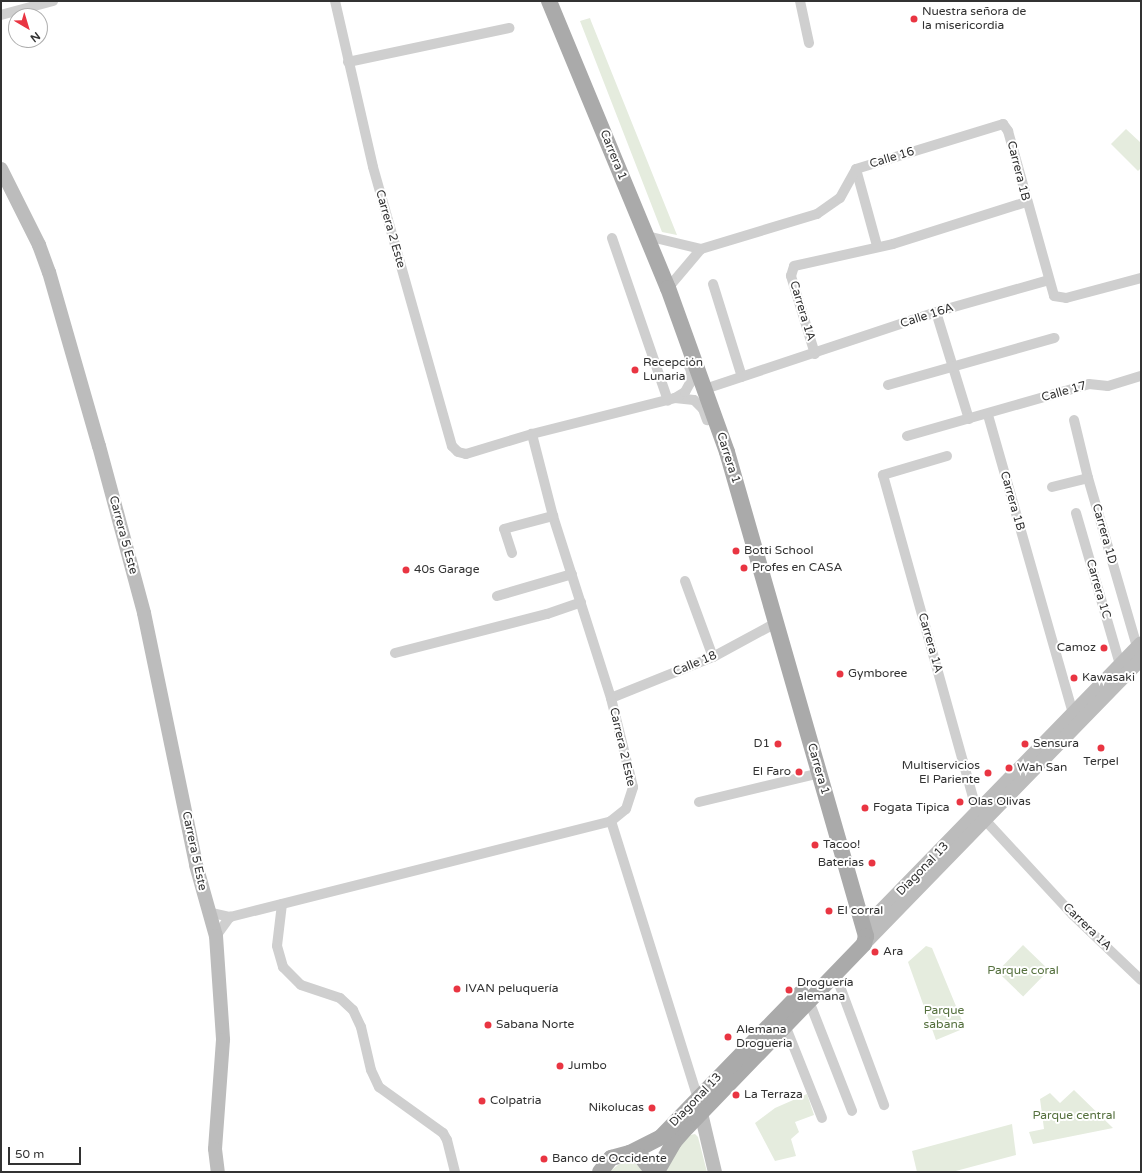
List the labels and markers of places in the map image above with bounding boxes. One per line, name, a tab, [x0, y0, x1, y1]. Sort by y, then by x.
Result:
place label: Nuestra señora de la misericordia	[922, 5, 1026, 33]
marker: Nuestra señora de la misericordia	[909, 14, 919, 24]
place label: Recepción Lunaria	[643, 356, 703, 384]
marker: Recepción Lunaria	[630, 365, 640, 375]
place label: Botti School	[744, 544, 813, 558]
marker: Botti School	[731, 546, 741, 556]
place label: Profes en CASA	[752, 561, 842, 575]
place label: 40s Garage	[414, 563, 479, 577]
marker: Profes en CASA	[739, 563, 749, 573]
marker: 40s Garage	[401, 565, 411, 575]
place label: Camoz	[1057, 641, 1096, 655]
marker: Camoz	[1099, 643, 1109, 653]
place label: Gymboree	[848, 667, 907, 681]
marker: Gymboree	[835, 669, 845, 679]
place label: Kawasaki	[1082, 671, 1135, 685]
marker: Kawasaki	[1069, 673, 1079, 683]
place label: D1	[753, 737, 770, 751]
place label: Sensura	[1033, 737, 1079, 751]
marker: D1	[773, 739, 783, 749]
marker: Sensura	[1020, 739, 1030, 749]
marker: Terpel	[1096, 743, 1106, 753]
place label: Terpel	[1083, 755, 1119, 769]
place label: Multiservicios El Pariente	[902, 759, 980, 787]
place label: Wah San	[1017, 761, 1067, 775]
marker: Wah San	[1004, 763, 1014, 773]
place label: El Faro	[752, 765, 791, 779]
marker: El Faro	[794, 767, 804, 777]
marker: Multiservicios El Pariente	[983, 768, 993, 778]
place label: Olas Olivas	[968, 795, 1031, 809]
marker: Olas Olivas	[955, 797, 965, 807]
place label: Fogata Tipica	[873, 801, 950, 815]
marker: Fogata Tipica	[860, 803, 870, 813]
place label: Tacoo!	[823, 838, 860, 852]
marker: Tacoo!	[810, 840, 820, 850]
place label: Baterias	[818, 856, 864, 870]
marker: Baterias	[867, 858, 877, 868]
place label: El corral	[837, 904, 883, 918]
marker: El corral	[824, 906, 834, 916]
place label: Ara	[883, 945, 903, 959]
marker: Ara	[870, 947, 880, 957]
place label: Droguería alemana	[797, 976, 854, 1004]
place label: IVAN peluquería	[465, 982, 559, 996]
marker: IVAN peluquería	[452, 984, 462, 994]
marker: Droguería alemana	[784, 985, 794, 995]
place label: Sabana Norte	[496, 1018, 574, 1032]
marker: Sabana Norte	[483, 1020, 493, 1030]
place label: Alemana Drogueria	[736, 1023, 793, 1051]
marker: Alemana Drogueria	[723, 1032, 733, 1042]
place label: Jumbo	[568, 1059, 607, 1073]
marker: Jumbo	[555, 1061, 565, 1071]
place label: La Terraza	[744, 1088, 803, 1102]
marker: La Terraza	[731, 1090, 741, 1100]
place label: Colpatria	[490, 1094, 542, 1108]
marker: Colpatria	[477, 1096, 487, 1106]
place label: Nikolucas	[589, 1101, 644, 1115]
marker: Nikolucas	[647, 1103, 657, 1113]
place label: Banco de Occidente	[552, 1152, 667, 1166]
marker: Banco de Occidente	[539, 1154, 549, 1164]

